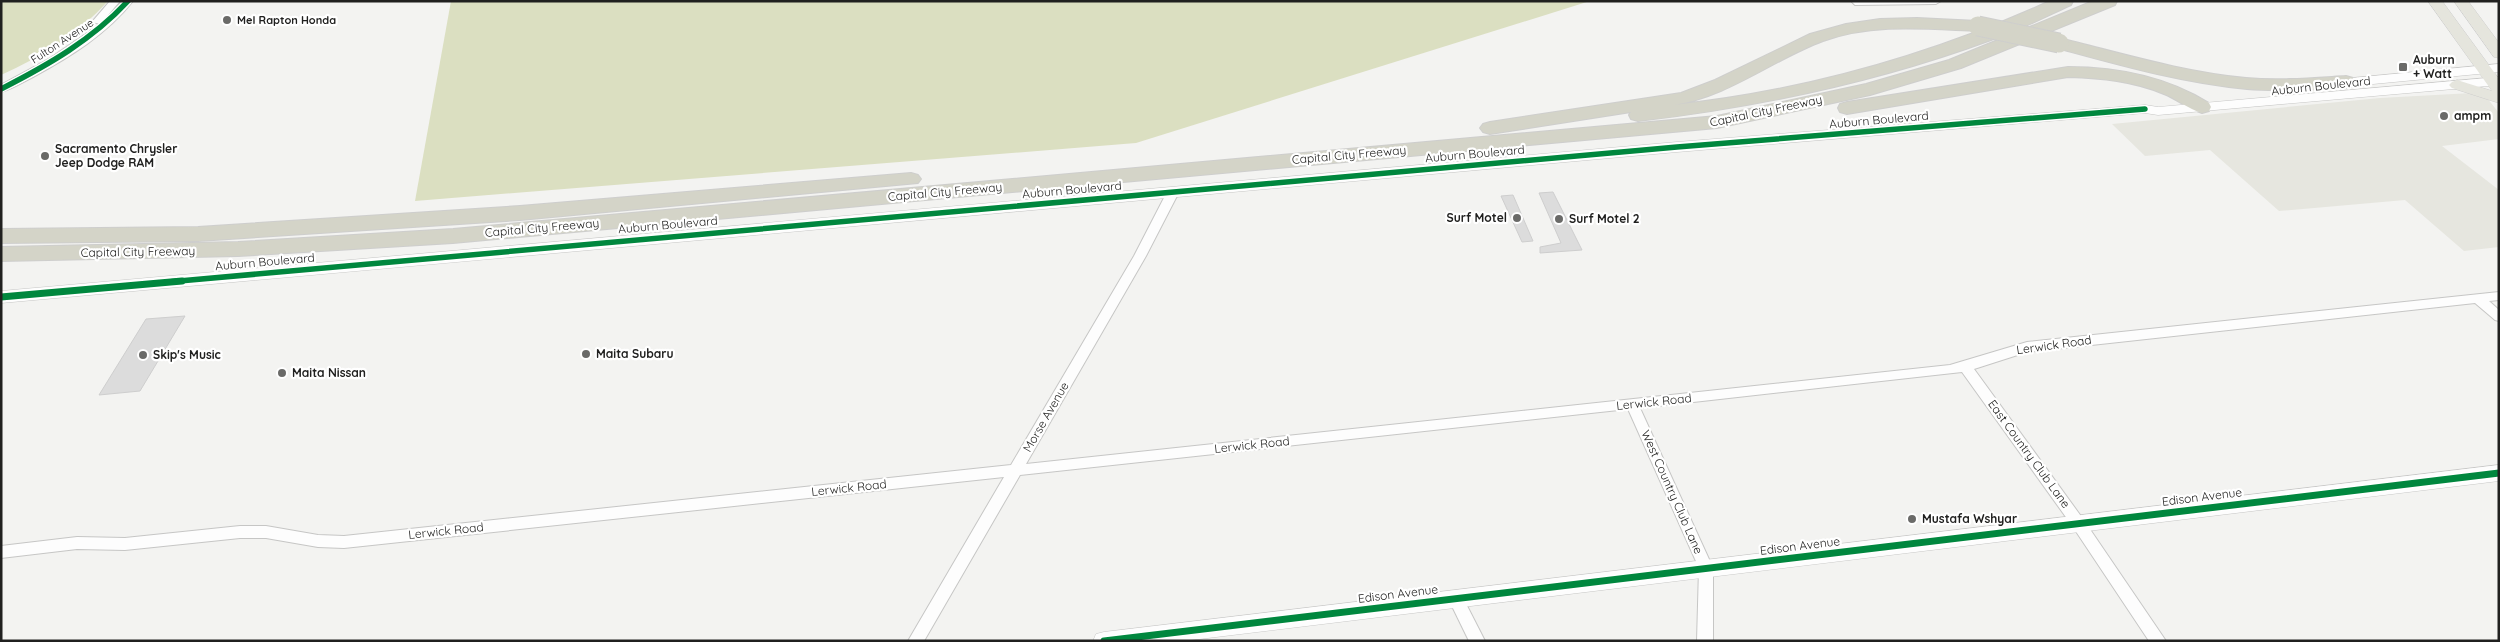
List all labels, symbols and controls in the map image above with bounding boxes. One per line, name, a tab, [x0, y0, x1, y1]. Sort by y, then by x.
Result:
place label: Mel Rapton Honda	[237, 13, 336, 27]
marker: Mel Rapton Honda	[221, 14, 233, 26]
street label: Fulton Avenue	[28, 15, 96, 67]
place label: Auburn + Watt	[2413, 52, 2455, 81]
marker: Auburn + Watt	[2397, 61, 2409, 73]
street label: Auburn Boulevard	[2270, 73, 2371, 98]
street label: Capital City Freeway	[1708, 91, 1824, 130]
street label: Auburn Boulevard	[1829, 108, 1929, 131]
place label: ampm	[2454, 108, 2491, 123]
marker: ampm	[2438, 110, 2450, 122]
place label: Sacramento Chrysler Jeep Dodge RAM	[55, 141, 177, 170]
street label: Capital City Freeway	[1291, 142, 1407, 167]
street label: Auburn Boulevard	[1425, 142, 1525, 165]
marker: Sacramento Chrysler Jeep Dodge RAM	[39, 150, 51, 162]
street label: Auburn Boulevard	[1022, 178, 1122, 201]
street label: Capital City Freeway	[887, 179, 1003, 204]
place label: Surf Motel	[1446, 210, 1507, 225]
place label: Surf Motel 2	[1569, 211, 1640, 226]
marker: Surf Motel	[1511, 212, 1523, 224]
street label: Auburn Boulevard	[618, 213, 718, 236]
marker: Surf Motel 2	[1553, 213, 1565, 225]
street label: Capital City Freeway	[484, 215, 600, 240]
street label: Capital City Freeway	[81, 243, 195, 260]
street label: Auburn Boulevard	[215, 250, 315, 273]
street label: Lerwick Road	[2015, 332, 2092, 357]
place label: Maita Subaru	[596, 346, 674, 361]
place label: Skip's Music	[153, 347, 221, 362]
marker: Maita Subaru	[580, 348, 592, 360]
marker: Skip's Music	[137, 349, 149, 361]
place label: Maita Nissan	[292, 365, 366, 380]
marker: Maita Nissan	[276, 367, 288, 379]
street label: Morse Avenue	[1019, 379, 1072, 455]
street label: Lerwick Road	[1616, 390, 1692, 413]
street label: East Country Club Lane	[1985, 397, 2074, 511]
street label: West Country Club Lane	[1638, 428, 1707, 556]
street label: Lerwick Road	[1214, 433, 1290, 456]
street label: Lerwick Road	[811, 476, 887, 499]
street label: Edison Avenue	[2161, 484, 2243, 509]
place label: Mustafa Wshyar	[1922, 511, 2017, 526]
marker: Mustafa Wshyar	[1906, 513, 1918, 525]
street label: Lerwick Road	[408, 519, 484, 542]
street label: Edison Avenue	[1759, 533, 1841, 558]
street label: Edison Avenue	[1357, 581, 1439, 606]

